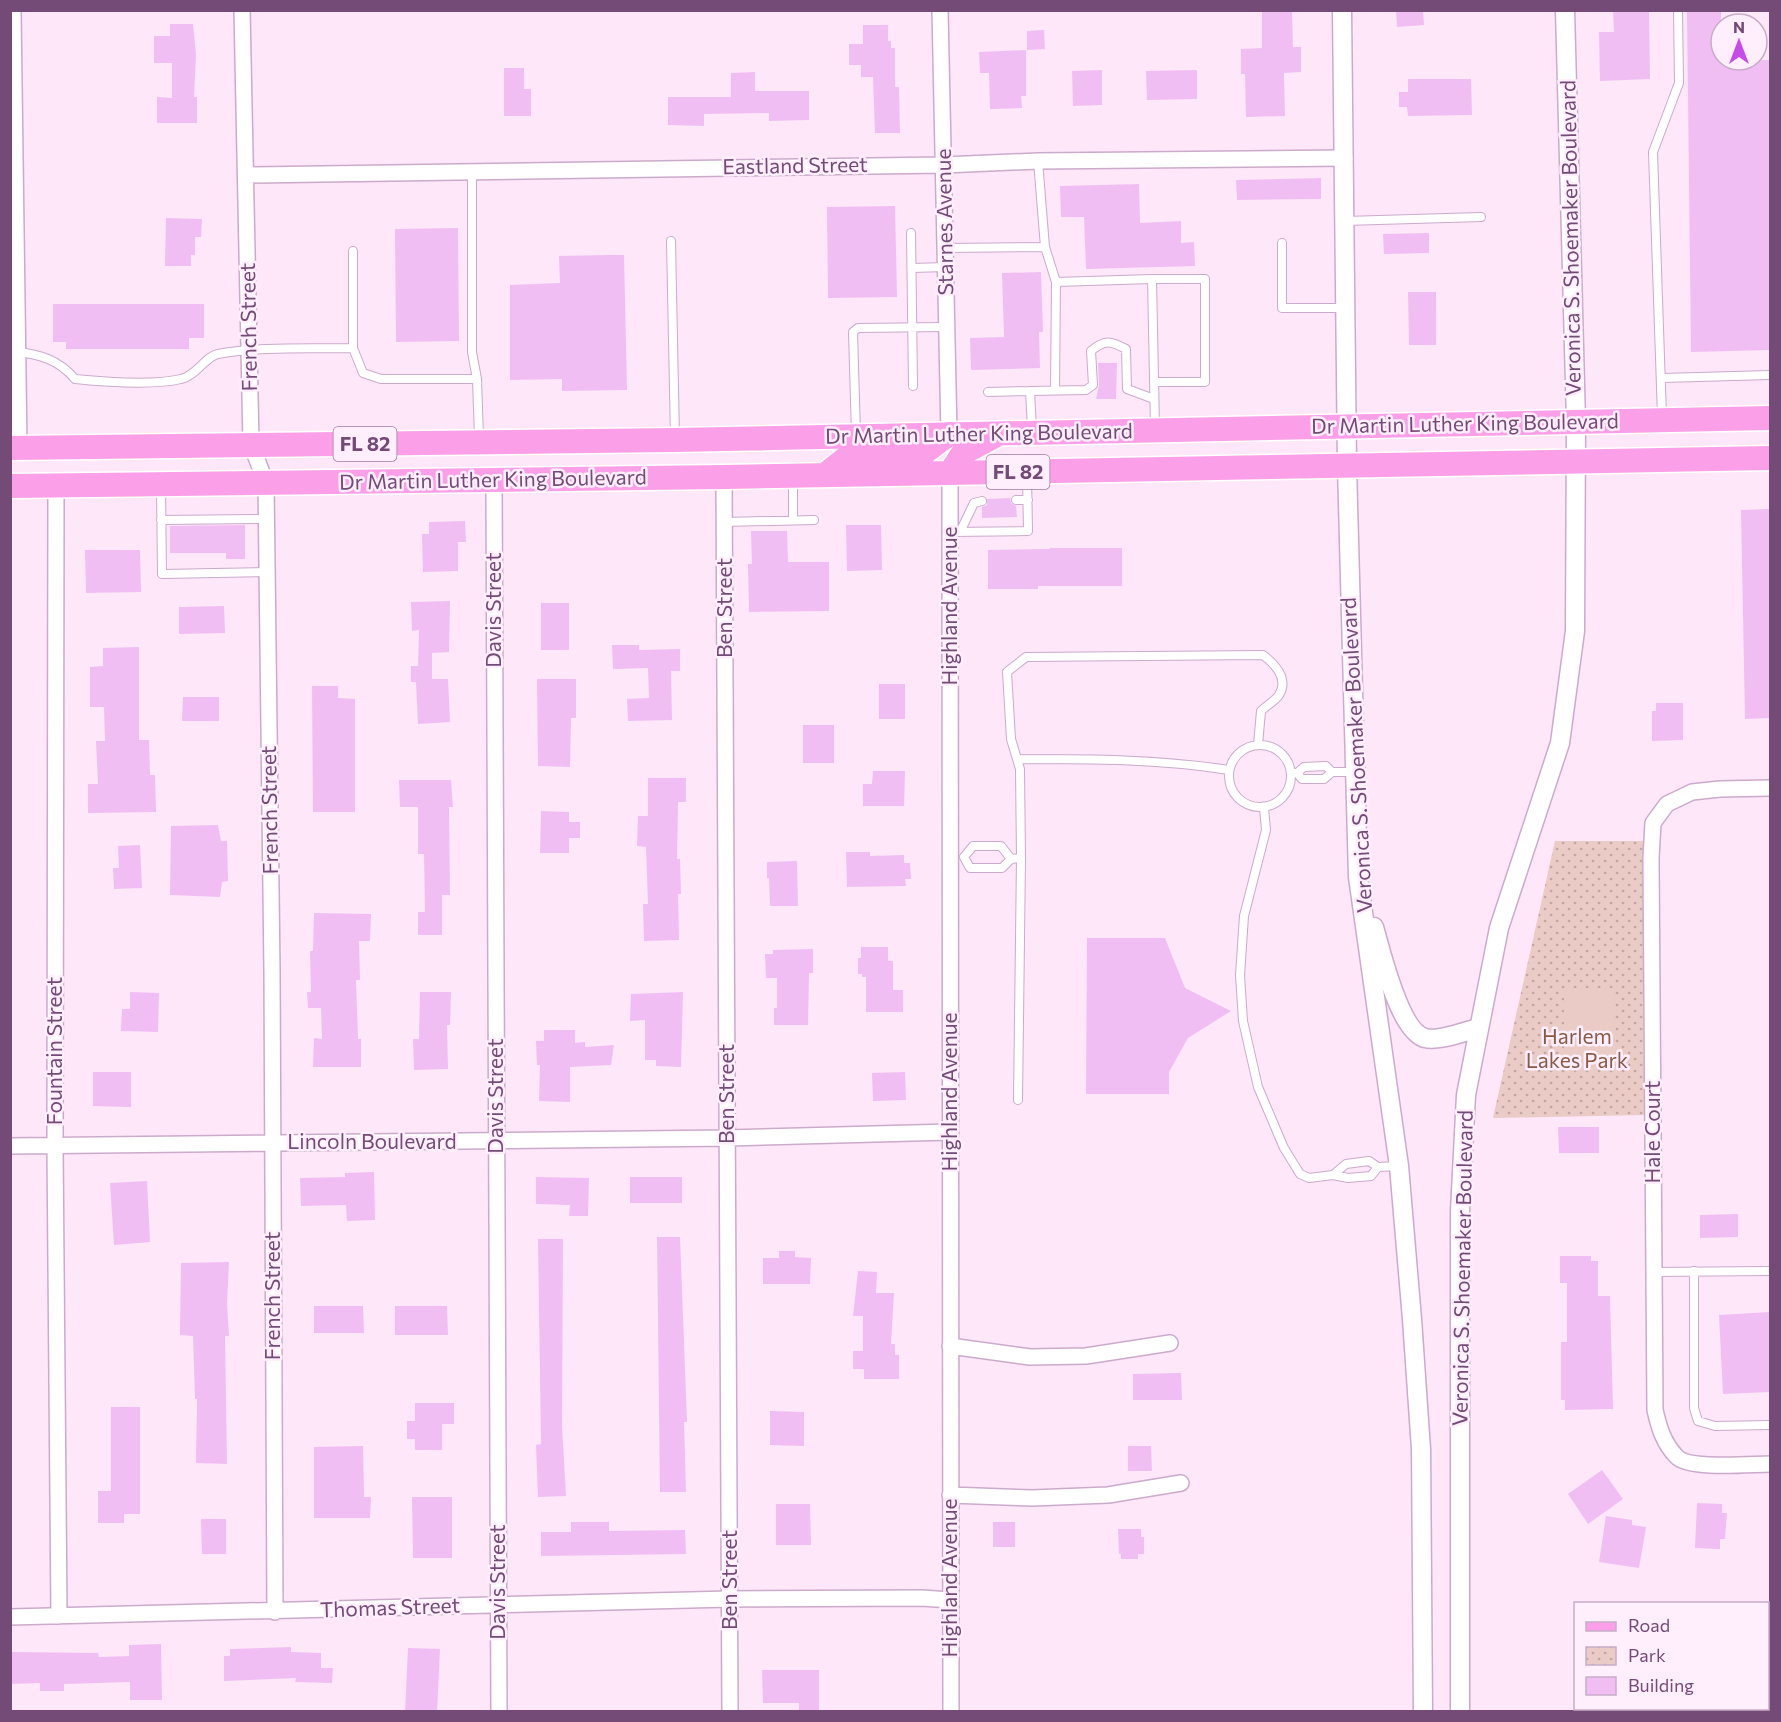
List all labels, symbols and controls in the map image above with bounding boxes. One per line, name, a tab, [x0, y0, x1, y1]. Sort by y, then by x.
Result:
north arrow	[1709, 12, 1769, 72]
text: N	[1733, 17, 1745, 36]
street label: Veronica S. Shoemaker Boulevard	[1554, 80, 1585, 396]
street label: Starnes Avenue	[930, 148, 957, 296]
street label: Eastland Street	[722, 151, 868, 178]
street label: French Street	[234, 262, 261, 392]
street label: Dr Martin Luther King Boulevard	[1311, 407, 1619, 438]
street label: Dr Martin Luther King Boulevard	[825, 417, 1133, 448]
road number: FL 82	[334, 427, 397, 461]
road number: FL 82	[986, 455, 1050, 489]
street label: Dr Martin Luther King Boulevard	[339, 463, 647, 494]
street label: Highland Avenue	[936, 526, 961, 686]
street label: Davis Street	[480, 552, 505, 668]
street label: Ben Street	[711, 558, 736, 658]
street label: Veronica S. Shoemaker Boulevard	[1335, 597, 1376, 914]
street label: French Street	[255, 745, 282, 875]
street label: Fountain Street	[41, 977, 66, 1125]
street label: Highland Avenue	[936, 1012, 961, 1172]
park label: Harlem Lakes Park	[1526, 1023, 1628, 1072]
street label: Davis Street	[482, 1038, 507, 1154]
street label: Ben Street	[713, 1044, 738, 1144]
street label: Hale Court	[1639, 1081, 1664, 1183]
street label: Veronica S. Shoemaker Boulevard	[1446, 1110, 1477, 1426]
street label: Lincoln Boulevard	[287, 1128, 457, 1153]
street label: French Street	[259, 1232, 284, 1360]
street label: Highland Avenue	[936, 1498, 961, 1658]
street label: Davis Street	[484, 1524, 509, 1640]
street label: Ben Street	[716, 1530, 741, 1630]
street label: Thomas Street	[319, 1592, 460, 1621]
legend	[1574, 1602, 1769, 1710]
text: Road	[1628, 1614, 1670, 1636]
text: Park	[1628, 1644, 1666, 1666]
text: Building	[1628, 1674, 1694, 1696]

